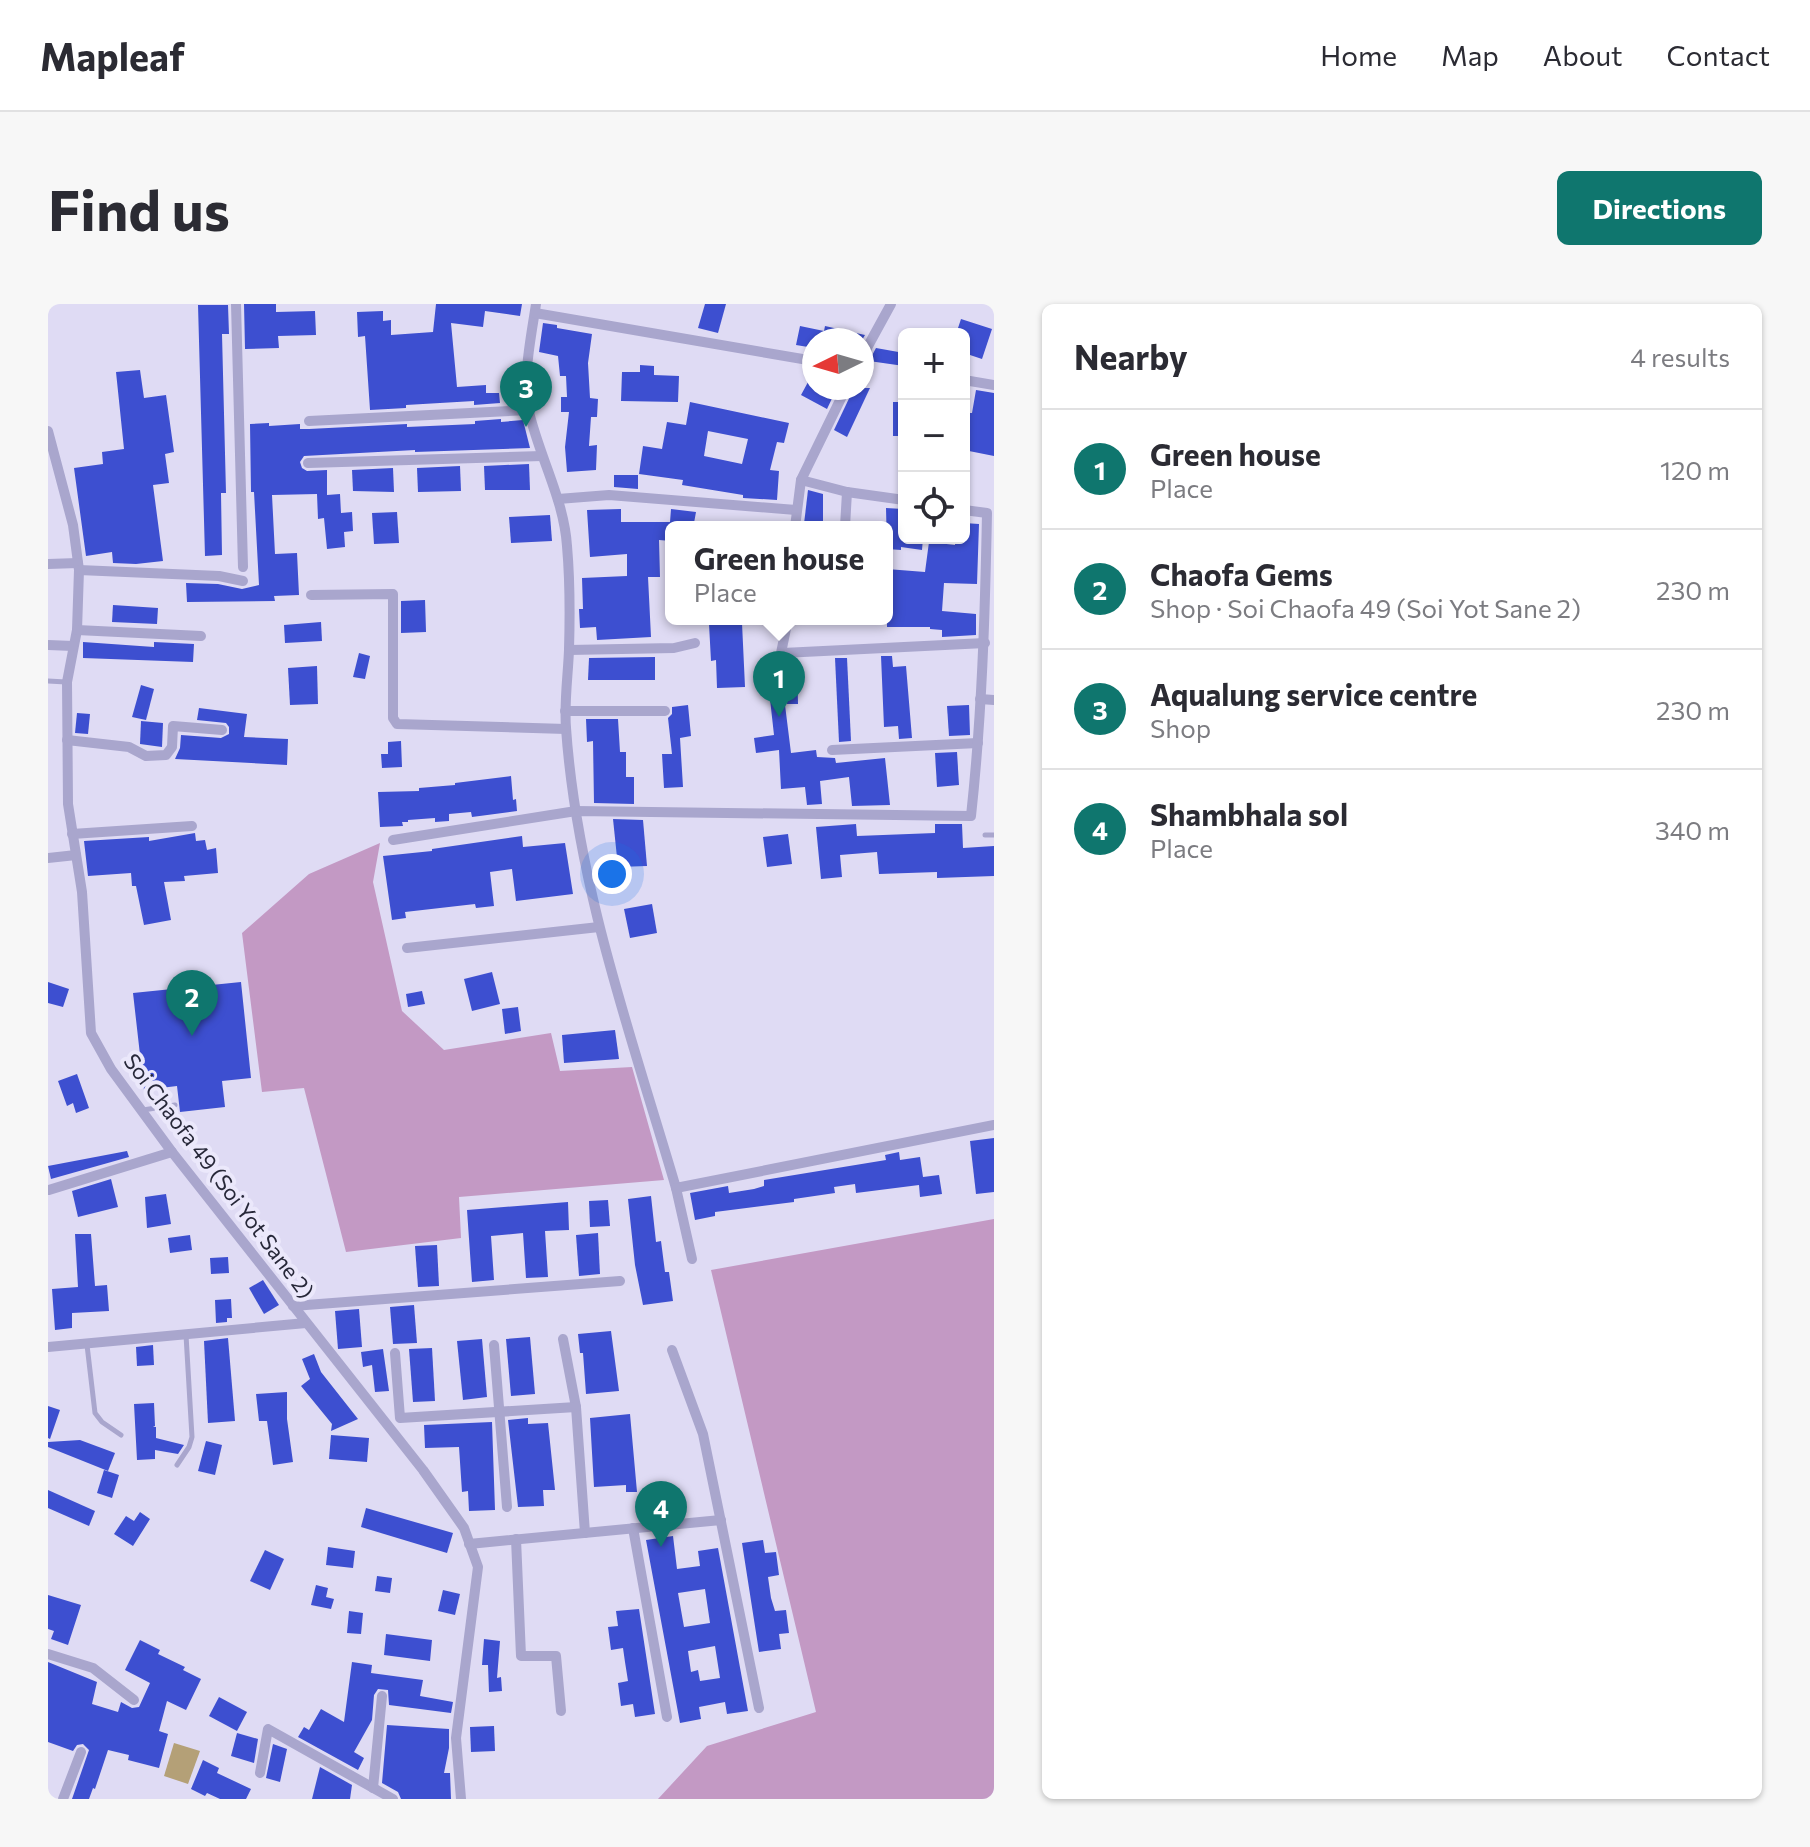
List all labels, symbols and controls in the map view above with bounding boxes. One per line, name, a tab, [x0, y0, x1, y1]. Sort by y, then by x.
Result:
text: Mapleaf	[40, 32, 185, 79]
text: Home	[1320, 38, 1397, 72]
text: Map	[1441, 38, 1499, 72]
text: About	[1543, 38, 1623, 72]
text: Contact	[1667, 38, 1770, 72]
button: Directions	[1557, 171, 1762, 245]
text: Find us	[48, 174, 230, 243]
north arrow	[802, 328, 874, 400]
map controls	[898, 328, 970, 544]
button: +	[898, 328, 970, 400]
text: Nearby	[1074, 335, 1188, 377]
text: 4 results	[1630, 341, 1730, 372]
pin: 3	[500, 361, 552, 427]
button: −	[898, 400, 970, 472]
text: Green house	[1150, 435, 1321, 472]
text: 1	[1094, 454, 1106, 485]
text: 120 m	[1660, 454, 1730, 485]
button: locate	[898, 472, 970, 544]
text: Place	[1150, 472, 1213, 503]
popup	[665, 521, 893, 625]
text: Green house	[694, 539, 864, 576]
text: Chaofa Gems	[1150, 555, 1333, 592]
text: 2	[1093, 574, 1107, 605]
text: 230 m	[1656, 574, 1730, 605]
text: Place	[694, 576, 757, 607]
text: Shop · Soi Chaofa 49 (Soi Yot Sane 2)	[1150, 592, 1581, 623]
pin: 1	[753, 651, 805, 717]
text: Aqualung service centre	[1150, 675, 1477, 712]
text: 3	[1092, 694, 1108, 725]
text: 230 m	[1656, 694, 1730, 725]
text: Shop	[1150, 712, 1211, 743]
text: Shambhala sol	[1150, 795, 1348, 832]
text: 4	[1092, 814, 1108, 845]
text: 340 m	[1655, 814, 1730, 845]
text: Place	[1150, 832, 1213, 863]
your location	[592, 854, 632, 894]
pin: 2	[166, 970, 218, 1036]
street label: Soi Chaofa 49 (Soi Yot Sane 2)	[119, 1048, 320, 1303]
pin: 4	[635, 1481, 687, 1547]

